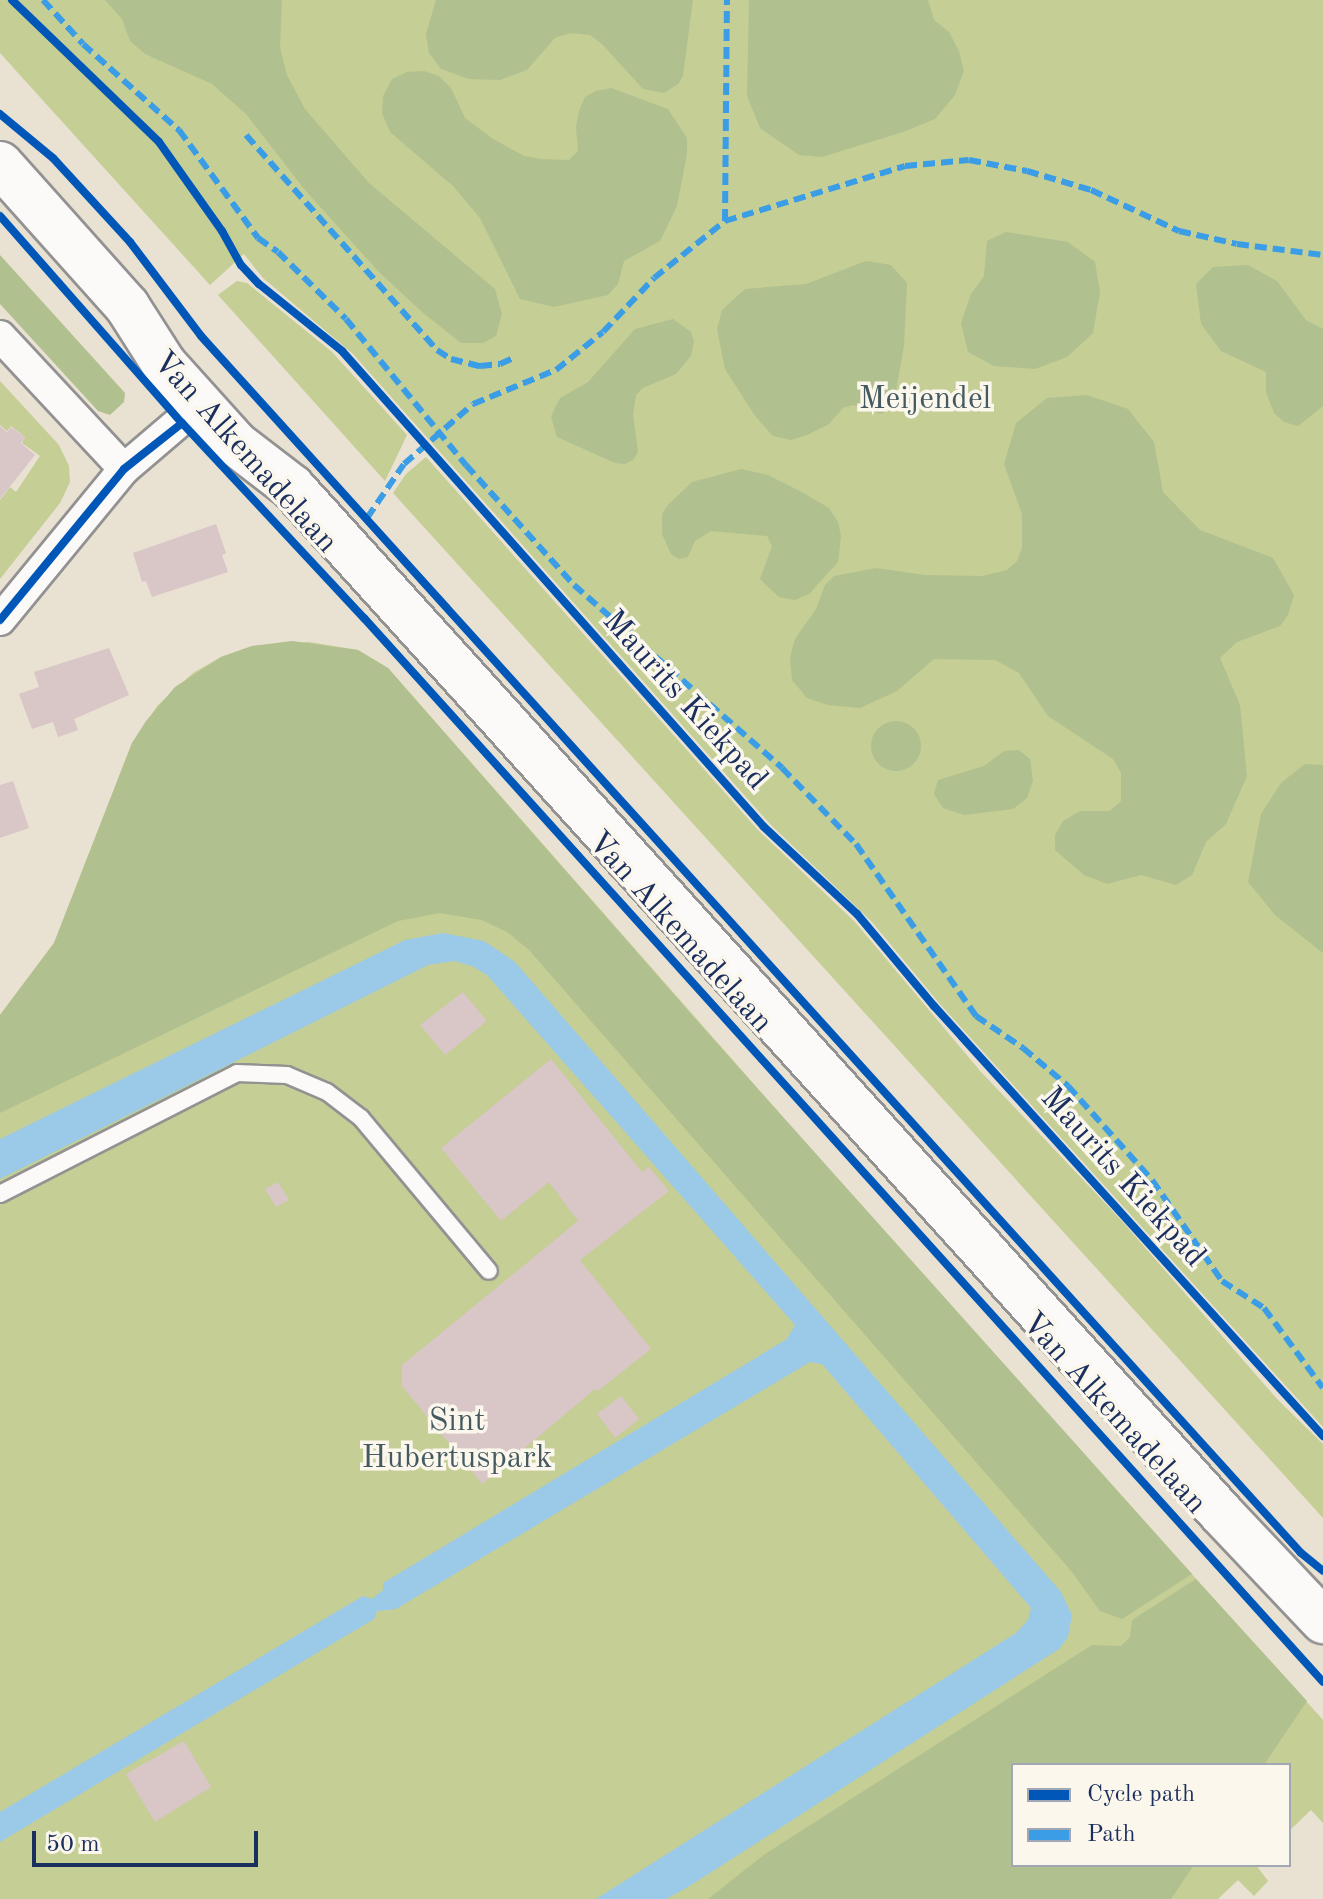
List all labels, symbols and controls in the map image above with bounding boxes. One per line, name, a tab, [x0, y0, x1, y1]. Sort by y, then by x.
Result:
street label: Van Alkemadelaan	[143, 344, 345, 562]
park label: Meijendel	[859, 381, 991, 419]
street label: Maurits Kiekpad	[593, 603, 775, 799]
street label: Van Alkemadelaan	[578, 824, 780, 1042]
street label: Maurits Kiekpad	[1031, 1080, 1213, 1276]
street label: Van Alkemadelaan	[1012, 1305, 1214, 1523]
park label: Sint Hubertuspark	[362, 1404, 552, 1479]
legend	[1011, 1763, 1291, 1867]
text: Cycle path	[1087, 1783, 1195, 1807]
scale bar	[36, 1815, 262, 1865]
text: Path	[1087, 1823, 1136, 1847]
text: 50 m	[46, 1833, 100, 1857]

